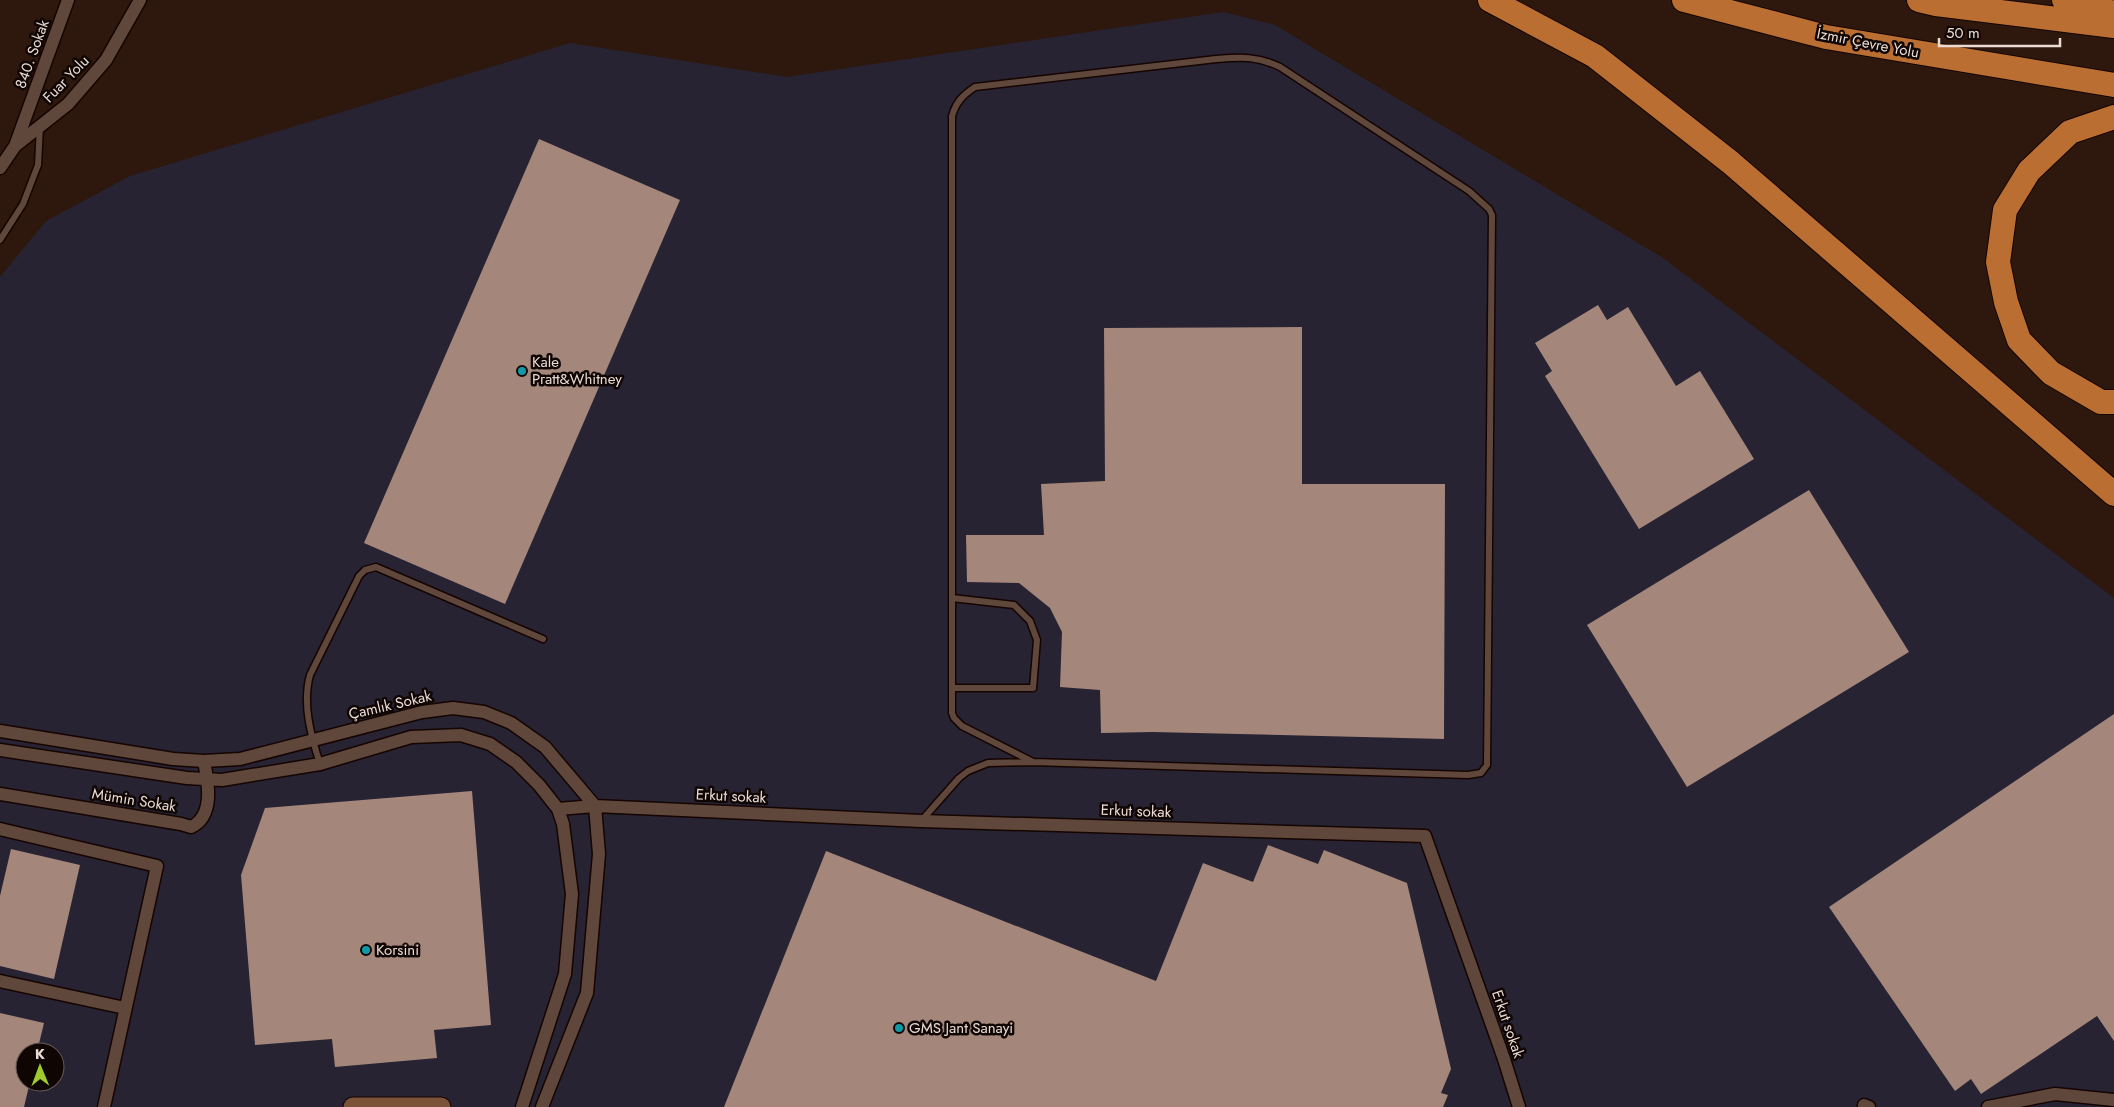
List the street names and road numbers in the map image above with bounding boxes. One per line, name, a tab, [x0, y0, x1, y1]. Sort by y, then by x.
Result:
street label: 840. Sokak	[9, 16, 55, 91]
street label: İzmir Çevre Yolu	[1815, 22, 1921, 64]
street label: Fuar Yolu	[38, 50, 94, 108]
street label: Çamlık Sokak	[346, 685, 434, 725]
street label: Mümin Sokak	[90, 783, 178, 818]
street label: Erkut sokak	[695, 783, 767, 809]
street label: Erkut sokak	[1100, 799, 1172, 823]
street label: Erkut sokak	[1486, 987, 1530, 1061]

